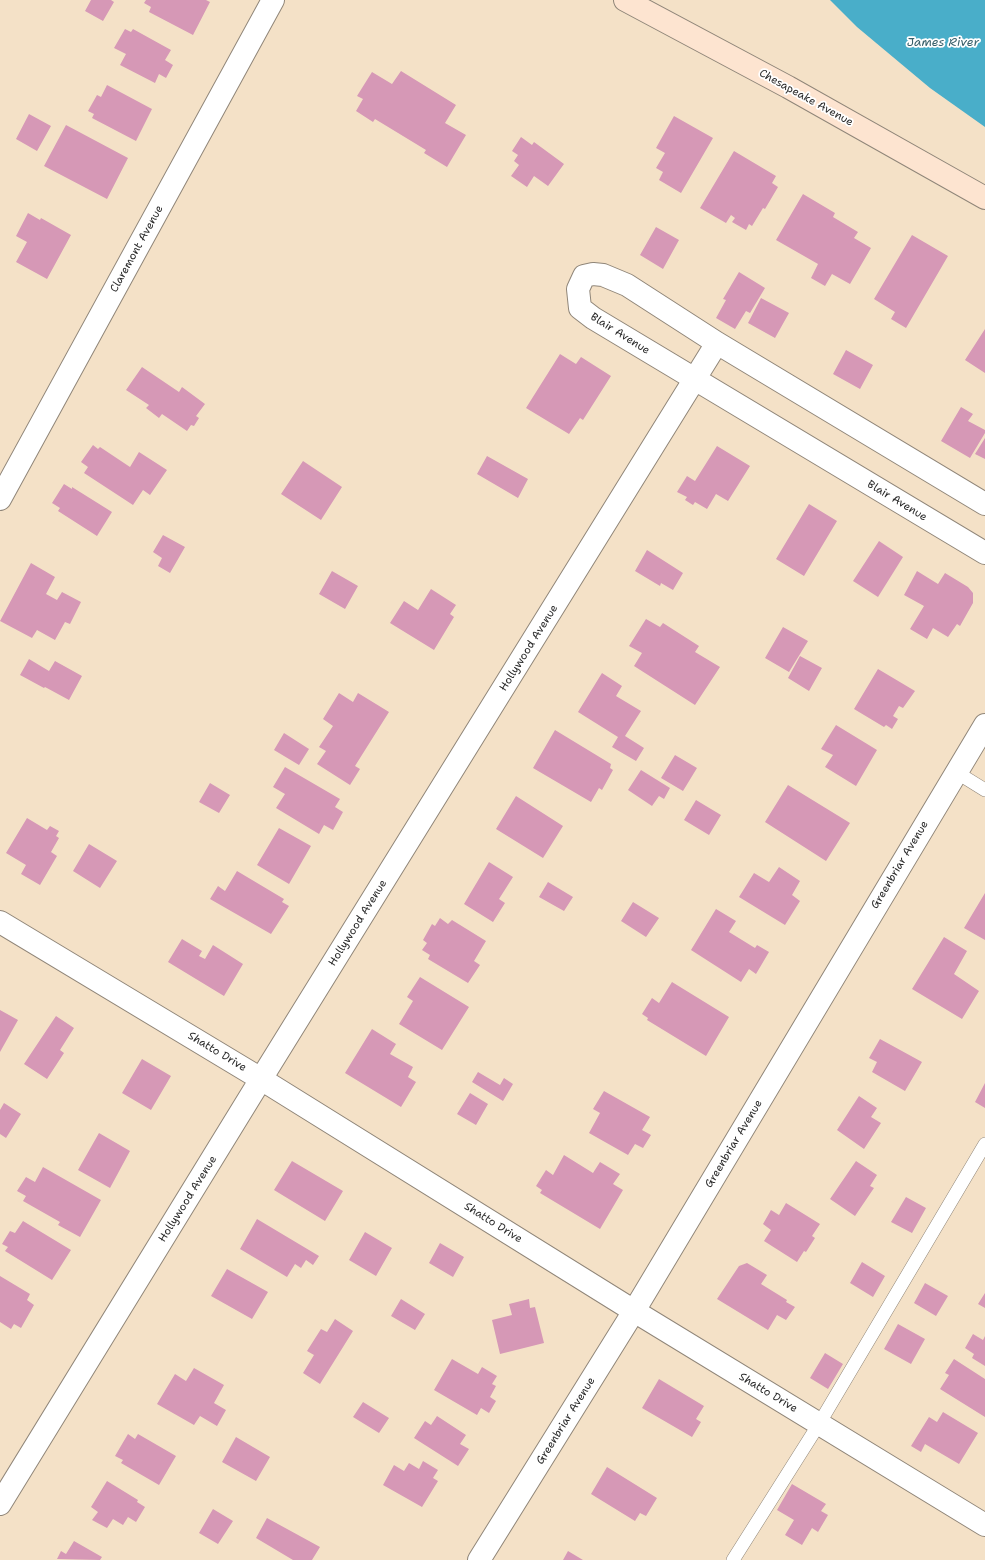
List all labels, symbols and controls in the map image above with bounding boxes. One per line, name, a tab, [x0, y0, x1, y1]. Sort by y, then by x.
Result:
water label: James River	[907, 36, 979, 50]
street label: Chesapeake Avenue	[757, 67, 855, 129]
street label: Claremont Avenue	[108, 203, 166, 295]
street label: Blair Avenue	[588, 311, 652, 357]
street label: Blair Avenue	[865, 478, 929, 524]
street label: Hollywood Avenue	[497, 602, 561, 694]
street label: Greenbriar Avenue	[868, 819, 932, 911]
street label: Hollywood Avenue	[326, 877, 390, 969]
street label: Shatto Drive	[185, 1029, 249, 1075]
street label: Greenbriar Avenue	[702, 1098, 766, 1190]
street label: Hollywood Avenue	[156, 1153, 220, 1245]
street label: Shatto Drive	[462, 1200, 524, 1246]
street label: Shatto Drive	[736, 1370, 800, 1416]
street label: Greenbriar Avenue	[534, 1375, 598, 1467]

